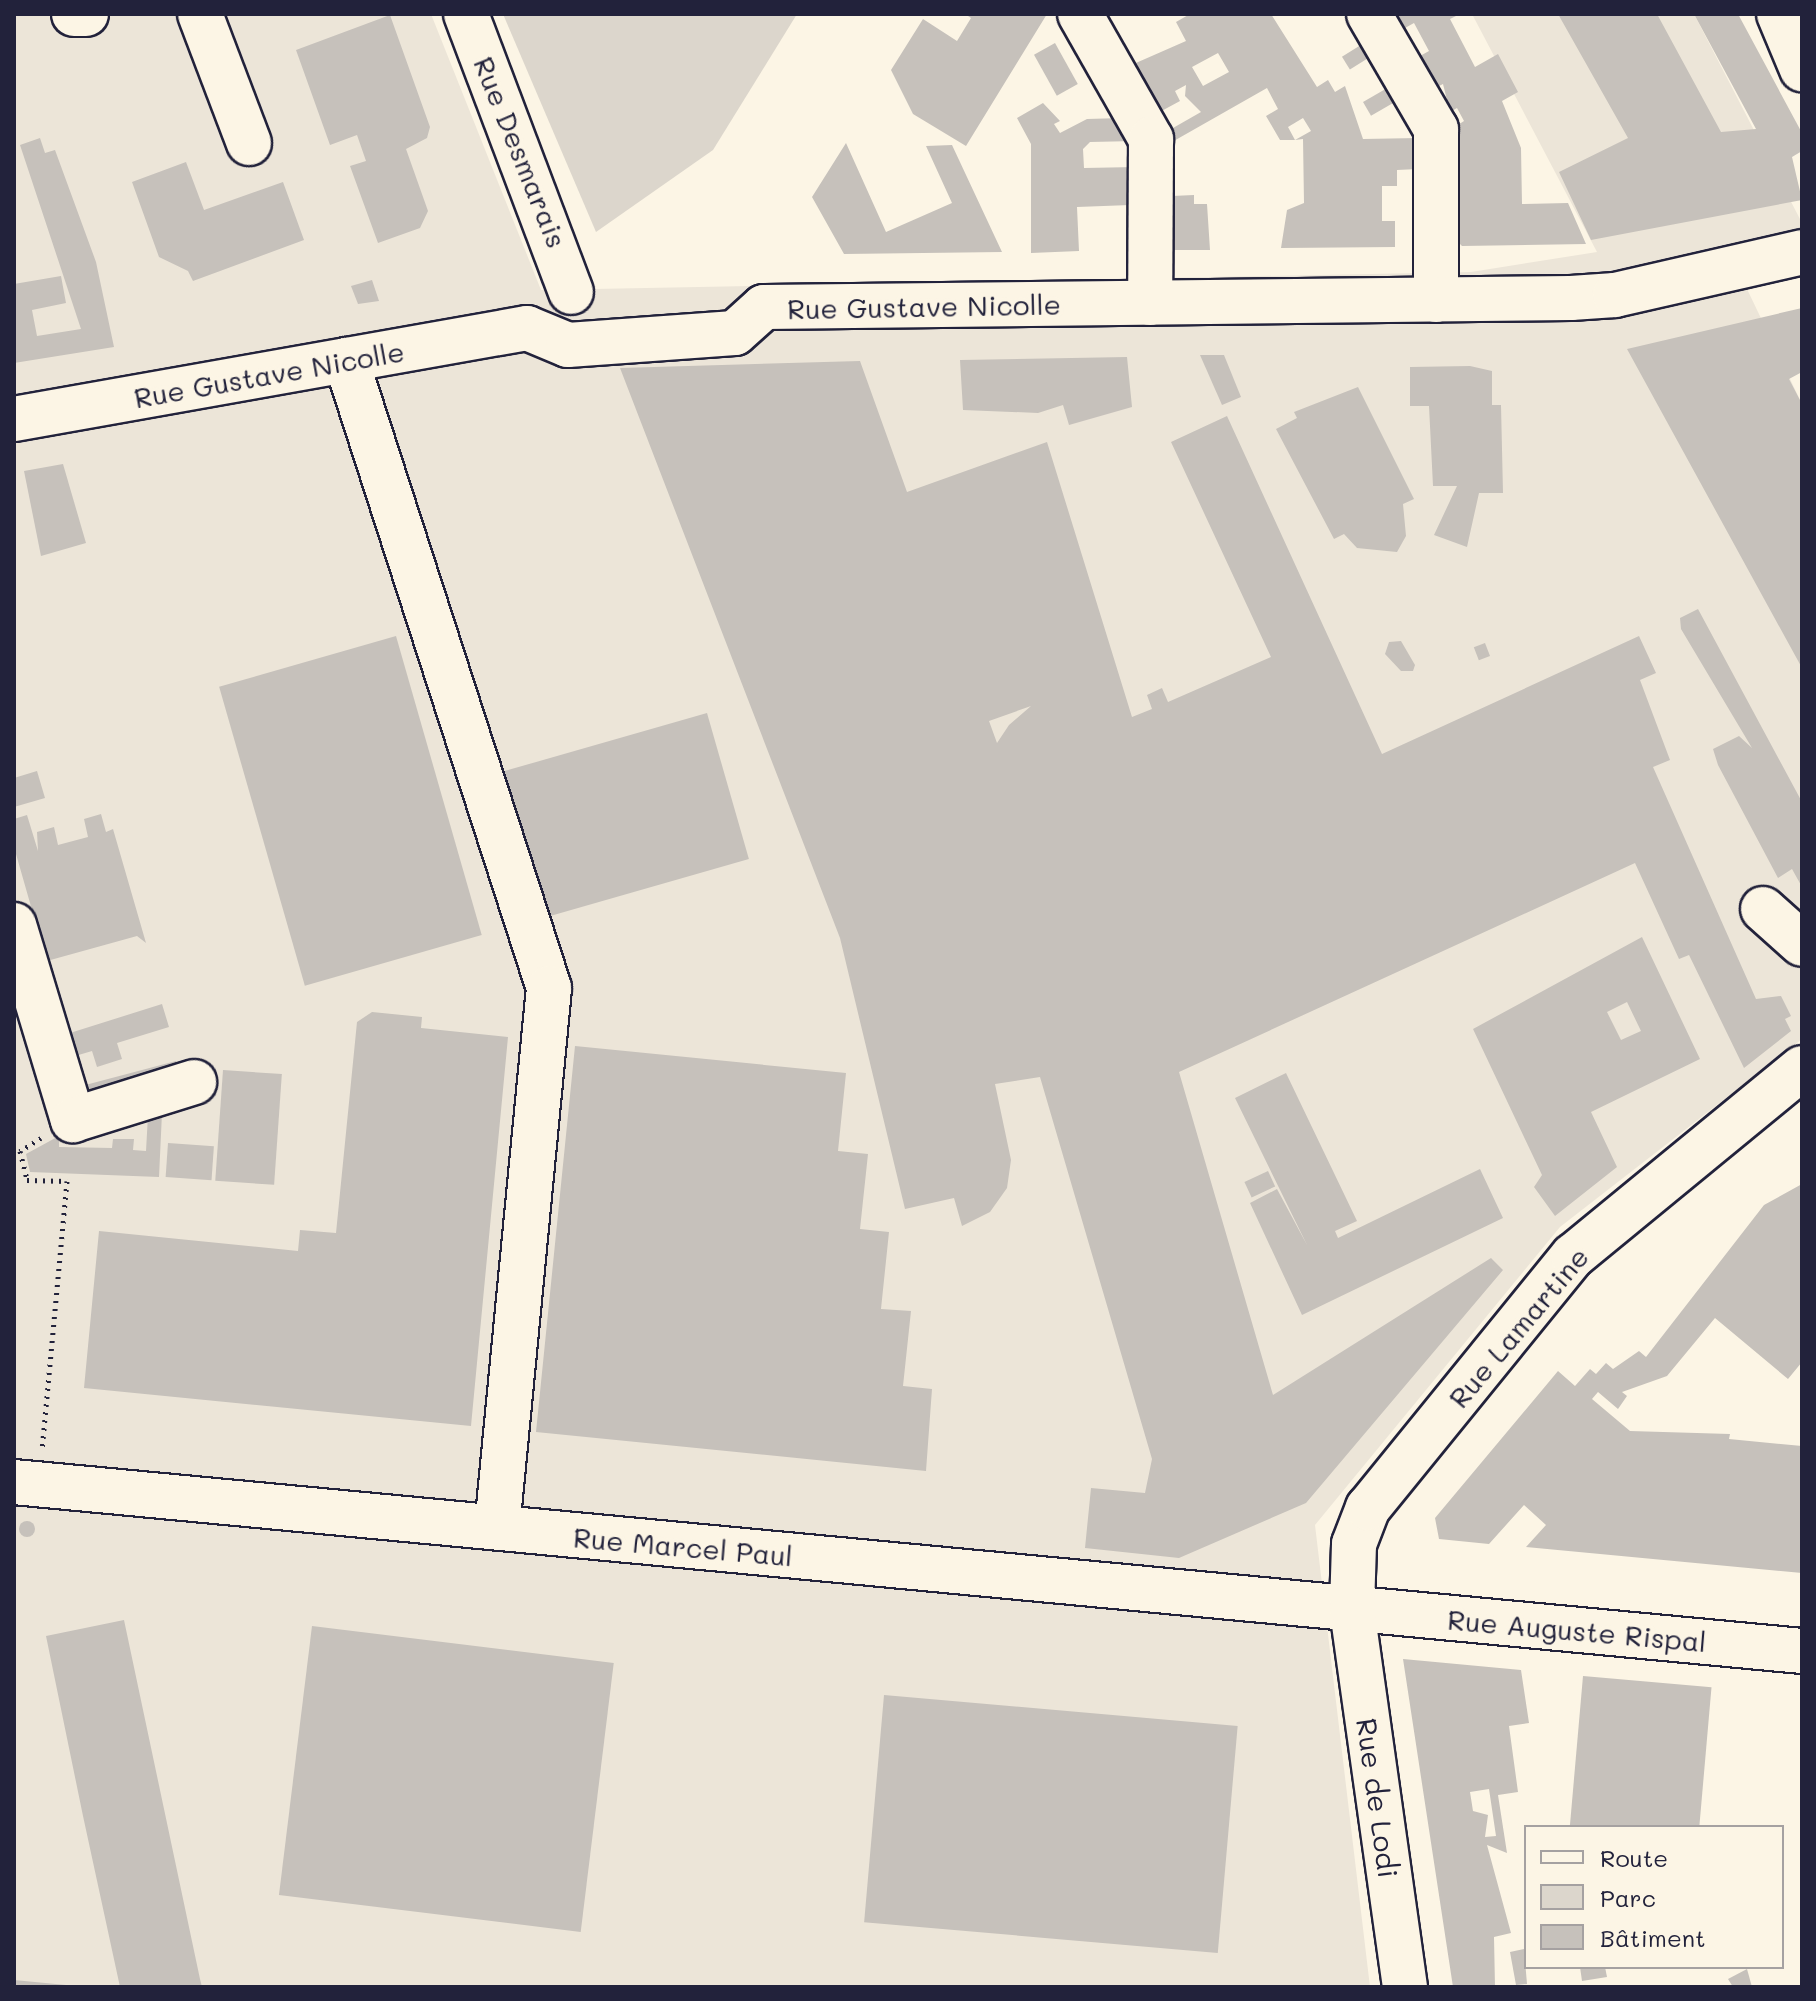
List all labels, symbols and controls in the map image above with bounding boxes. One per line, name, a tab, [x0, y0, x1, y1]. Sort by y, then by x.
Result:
street label: Rue Desmarais	[467, 52, 575, 252]
street label: Rue Gustave Nicolle	[787, 287, 1061, 325]
street label: Rue Gustave Nicolle	[131, 334, 407, 414]
street label: Rue Lamartine	[1441, 1240, 1595, 1414]
street label: Rue Marcel Paul	[572, 1520, 794, 1572]
street label: Rue Auguste Rispal	[1446, 1602, 1708, 1658]
street label: Rue de Lodi	[1350, 1716, 1406, 1880]
legend	[1524, 1825, 1784, 1969]
text: Route	[1600, 1842, 1668, 1873]
text: Parc	[1600, 1882, 1656, 1913]
text: Bâtiment	[1600, 1922, 1706, 1953]

